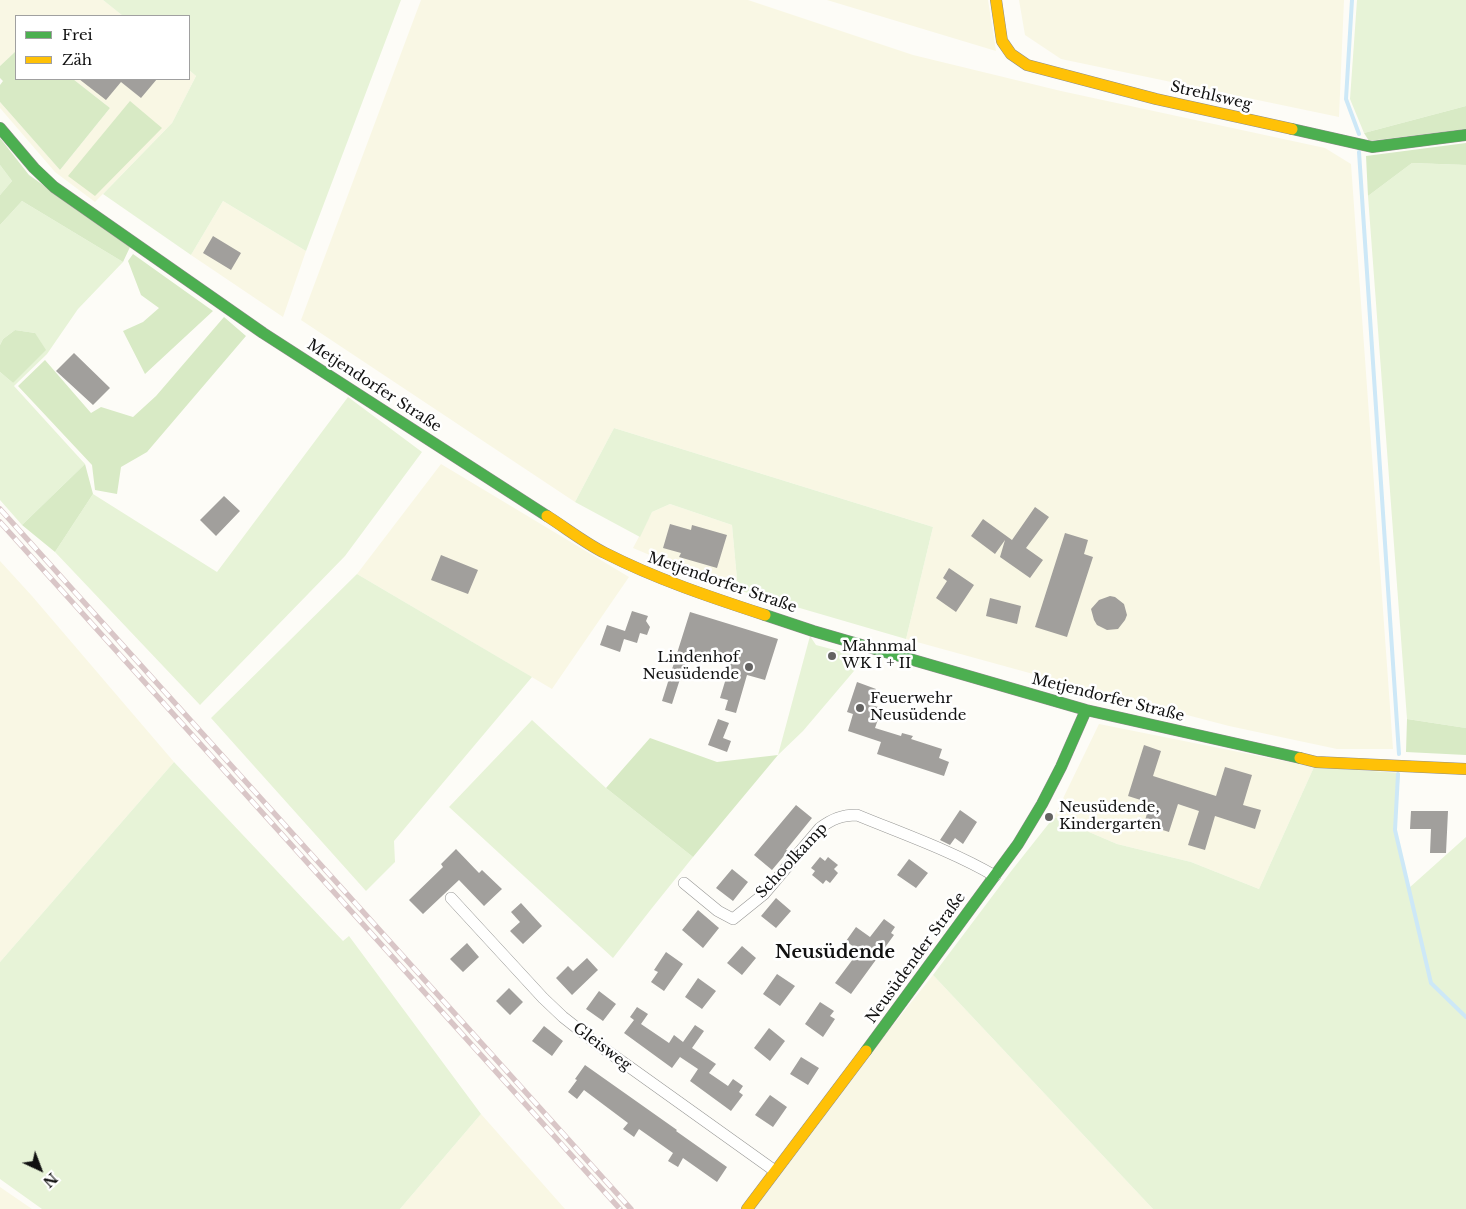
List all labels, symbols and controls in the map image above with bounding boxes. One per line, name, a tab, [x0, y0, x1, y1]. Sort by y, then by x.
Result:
legend	[15, 15, 190, 80]
text: Frei	[62, 25, 93, 44]
text: Zäh	[62, 50, 92, 69]
street label: Strehlsweg	[1169, 78, 1253, 114]
street label: Metjendorfer Straße	[303, 336, 445, 436]
street label: Metjendorfer Straße	[645, 549, 799, 617]
place label: Mahnmal WK I + II	[842, 638, 917, 673]
place label: Lindenhof Neusüdende	[643, 649, 739, 684]
marker: Mahnmal WK I + II	[826, 650, 838, 662]
marker: Lindenhof Neusüdende	[743, 661, 755, 673]
street label: Metjendorfer Straße	[1030, 670, 1186, 726]
place label: Feuerwehr Neusüdende	[870, 690, 966, 725]
marker: Feuerwehr Neusüdende	[854, 702, 866, 714]
place label: Neusüdende, Kindergarten	[1059, 799, 1161, 834]
marker: Neusüdende, Kindergarten	[1043, 811, 1055, 823]
street label: Schoolkamp	[753, 820, 831, 902]
street label: Neusüdender Straße	[862, 889, 970, 1027]
district label: Neusüdende	[775, 942, 895, 964]
street label: Gleisweg	[569, 1019, 635, 1075]
north arrow	[15, 1144, 65, 1194]
text: N	[39, 1169, 61, 1191]

